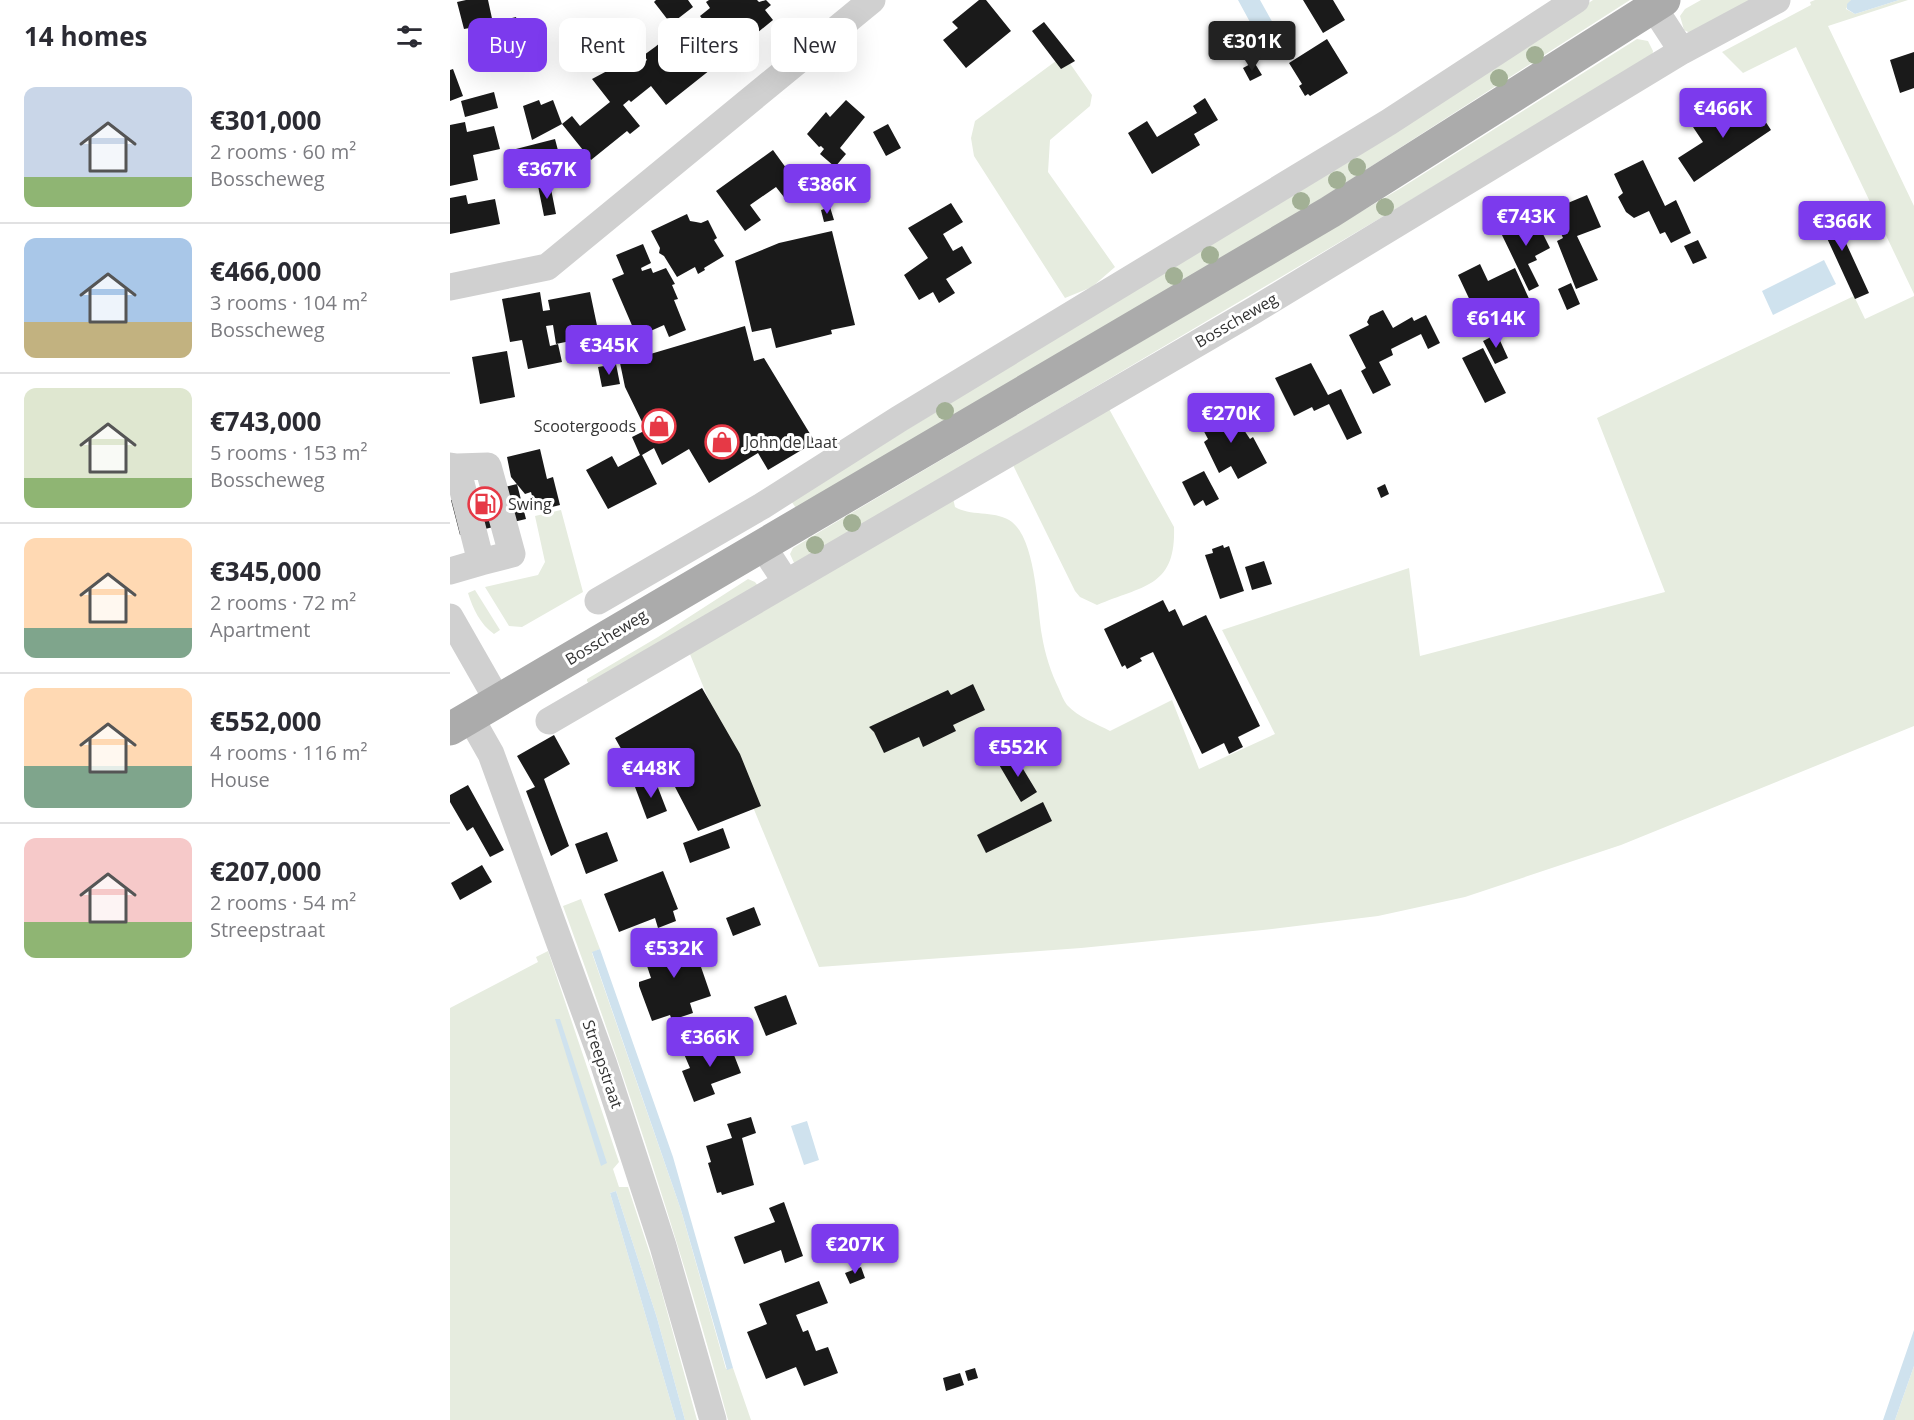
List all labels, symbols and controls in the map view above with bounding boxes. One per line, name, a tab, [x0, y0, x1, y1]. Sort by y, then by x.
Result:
text: 14 homes	[24, 18, 148, 54]
chip: Buy	[468, 18, 547, 72]
chip: Rent	[559, 18, 646, 72]
chip: Filters	[658, 18, 759, 72]
chip: New	[771, 18, 857, 72]
icon: filters	[393, 20, 426, 53]
pin: €301K	[1210, 21, 1294, 72]
text: €301K	[1222, 27, 1282, 54]
pin: €466K	[1681, 88, 1765, 139]
text: €466K	[1693, 94, 1753, 121]
text: €301,000	[210, 102, 321, 138]
icon: home	[72, 111, 144, 183]
text: 2 rooms · 60 m²	[210, 138, 356, 165]
pin: €367K	[505, 149, 589, 200]
text: €367K	[517, 155, 577, 182]
pin: €386K	[785, 164, 869, 215]
text: Bosscheweg	[210, 165, 325, 192]
text: €386K	[797, 170, 857, 197]
pin: €743K	[1484, 196, 1568, 247]
pin: €366K	[1800, 201, 1884, 252]
text: €743K	[1496, 202, 1556, 229]
text: €366K	[1812, 207, 1872, 234]
text: €466,000	[210, 253, 321, 289]
icon: home	[72, 262, 144, 334]
street label: Bosscheweg	[1191, 287, 1281, 352]
text: 3 rooms · 104 m²	[210, 289, 368, 316]
pin: €614K	[1454, 298, 1538, 349]
text: €614K	[1466, 304, 1526, 331]
text: Bosscheweg	[210, 316, 325, 343]
pin: €345K	[567, 325, 651, 376]
text: €345K	[579, 331, 639, 358]
pin: €270K	[1189, 393, 1273, 444]
text: €270K	[1201, 399, 1261, 426]
text: €743,000	[210, 403, 321, 439]
shop icon: Scootergoods	[641, 408, 677, 444]
icon: home	[72, 412, 144, 484]
place label: Scootergoods	[534, 415, 636, 437]
shop icon: John de Laat	[704, 424, 740, 460]
place label: John de Laat	[743, 431, 838, 453]
text: 5 rooms · 153 m²	[210, 439, 368, 466]
text: Bosscheweg	[210, 466, 325, 493]
fuel station icon: Swing	[467, 486, 503, 522]
place label: Swing	[508, 493, 552, 515]
text: €345,000	[210, 553, 321, 589]
icon: home	[72, 562, 144, 634]
text: 2 rooms · 72 m²	[210, 589, 356, 616]
street label: Bosscheweg	[561, 604, 651, 670]
text: Apartment	[210, 616, 310, 643]
text: €552,000	[210, 703, 321, 739]
icon: home	[72, 712, 144, 784]
pin: €552K	[976, 727, 1060, 778]
text: €552K	[988, 733, 1048, 760]
text: 4 rooms · 116 m²	[210, 739, 368, 766]
pin: €448K	[609, 748, 693, 799]
text: €448K	[621, 754, 681, 781]
text: House	[210, 766, 270, 793]
text: €207,000	[210, 853, 321, 889]
icon: home	[72, 862, 144, 934]
text: 2 rooms · 54 m²	[210, 889, 356, 916]
text: Streepstraat	[210, 916, 325, 943]
pin: €532K	[632, 928, 716, 979]
text: €532K	[644, 934, 704, 961]
street label: Streepstraat	[578, 1017, 628, 1111]
pin: €366K	[668, 1017, 752, 1068]
text: €366K	[680, 1023, 740, 1050]
pin: €207K	[813, 1224, 897, 1275]
text: €207K	[825, 1230, 885, 1257]

